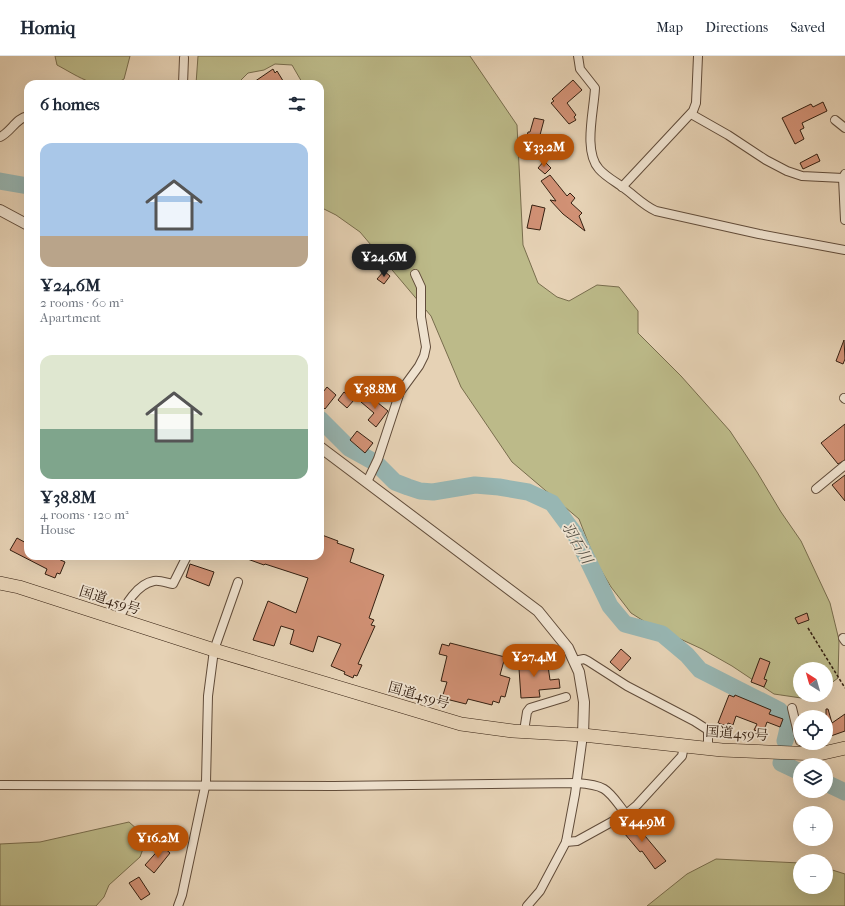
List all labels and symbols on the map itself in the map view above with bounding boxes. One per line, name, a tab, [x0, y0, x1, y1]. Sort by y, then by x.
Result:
pin: ¥33.2M	[511, 134, 577, 168]
pin: ¥24.6M	[351, 244, 417, 278]
pin: ¥38.8M	[342, 376, 408, 410]
water label: 羽石川	[558, 519, 597, 569]
street label: 国道459号	[77, 583, 143, 618]
pin: ¥27.4M	[501, 644, 567, 678]
north arrow	[793, 662, 833, 702]
street label: 国道459号	[386, 679, 452, 712]
street label: 国道459号	[705, 723, 769, 744]
pin: ¥44.9M	[609, 809, 675, 843]
pin: ¥16.2M	[125, 825, 191, 859]

